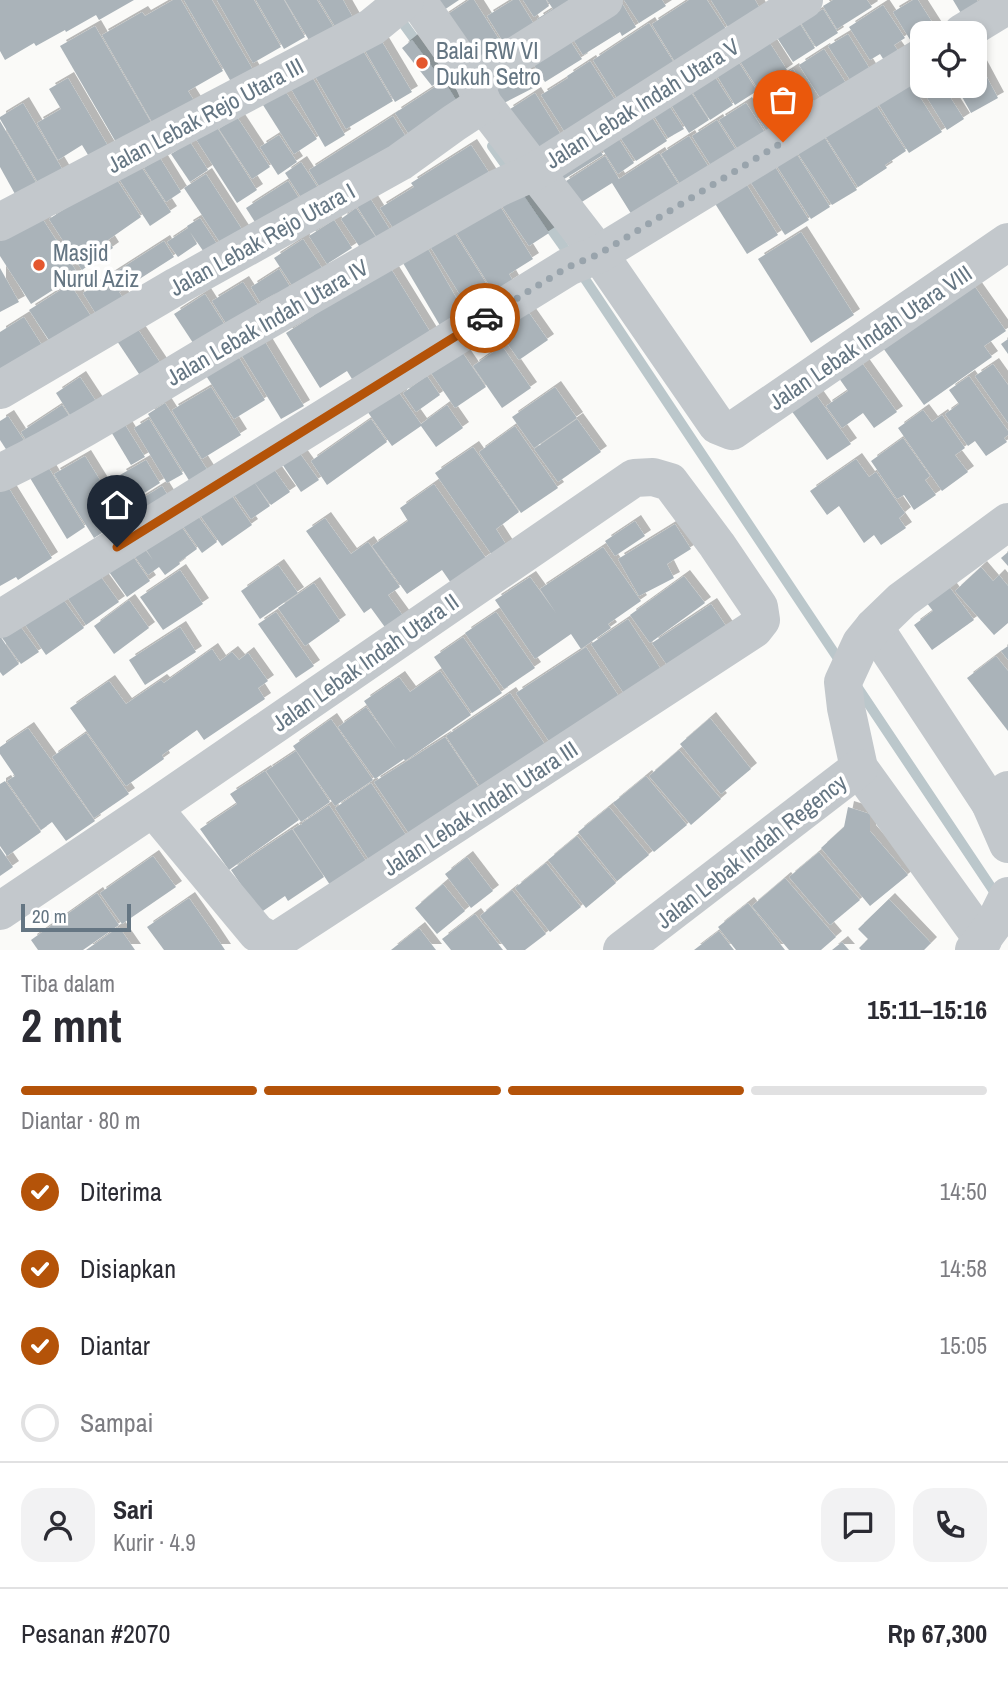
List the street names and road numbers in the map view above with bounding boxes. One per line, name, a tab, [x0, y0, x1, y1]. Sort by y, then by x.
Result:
street label: Jalan Lebak Indah Utara V	[539, 30, 745, 175]
street label: Jalan Lebak Rejo Utara III	[101, 50, 309, 180]
street label: Jalan Lebak Rejo Utara I	[164, 175, 360, 303]
street label: Jalan Lebak Indah Utara IV	[160, 251, 374, 393]
street label: Jalan Lebak Indah Utara VIII	[762, 257, 978, 417]
street label: Jalan Lebak Indah Utara II	[265, 586, 465, 738]
street label: Jalan Lebak Indah Utara III	[377, 733, 583, 883]
street label: Jalan Lebak Indah Regency	[649, 766, 853, 935]

